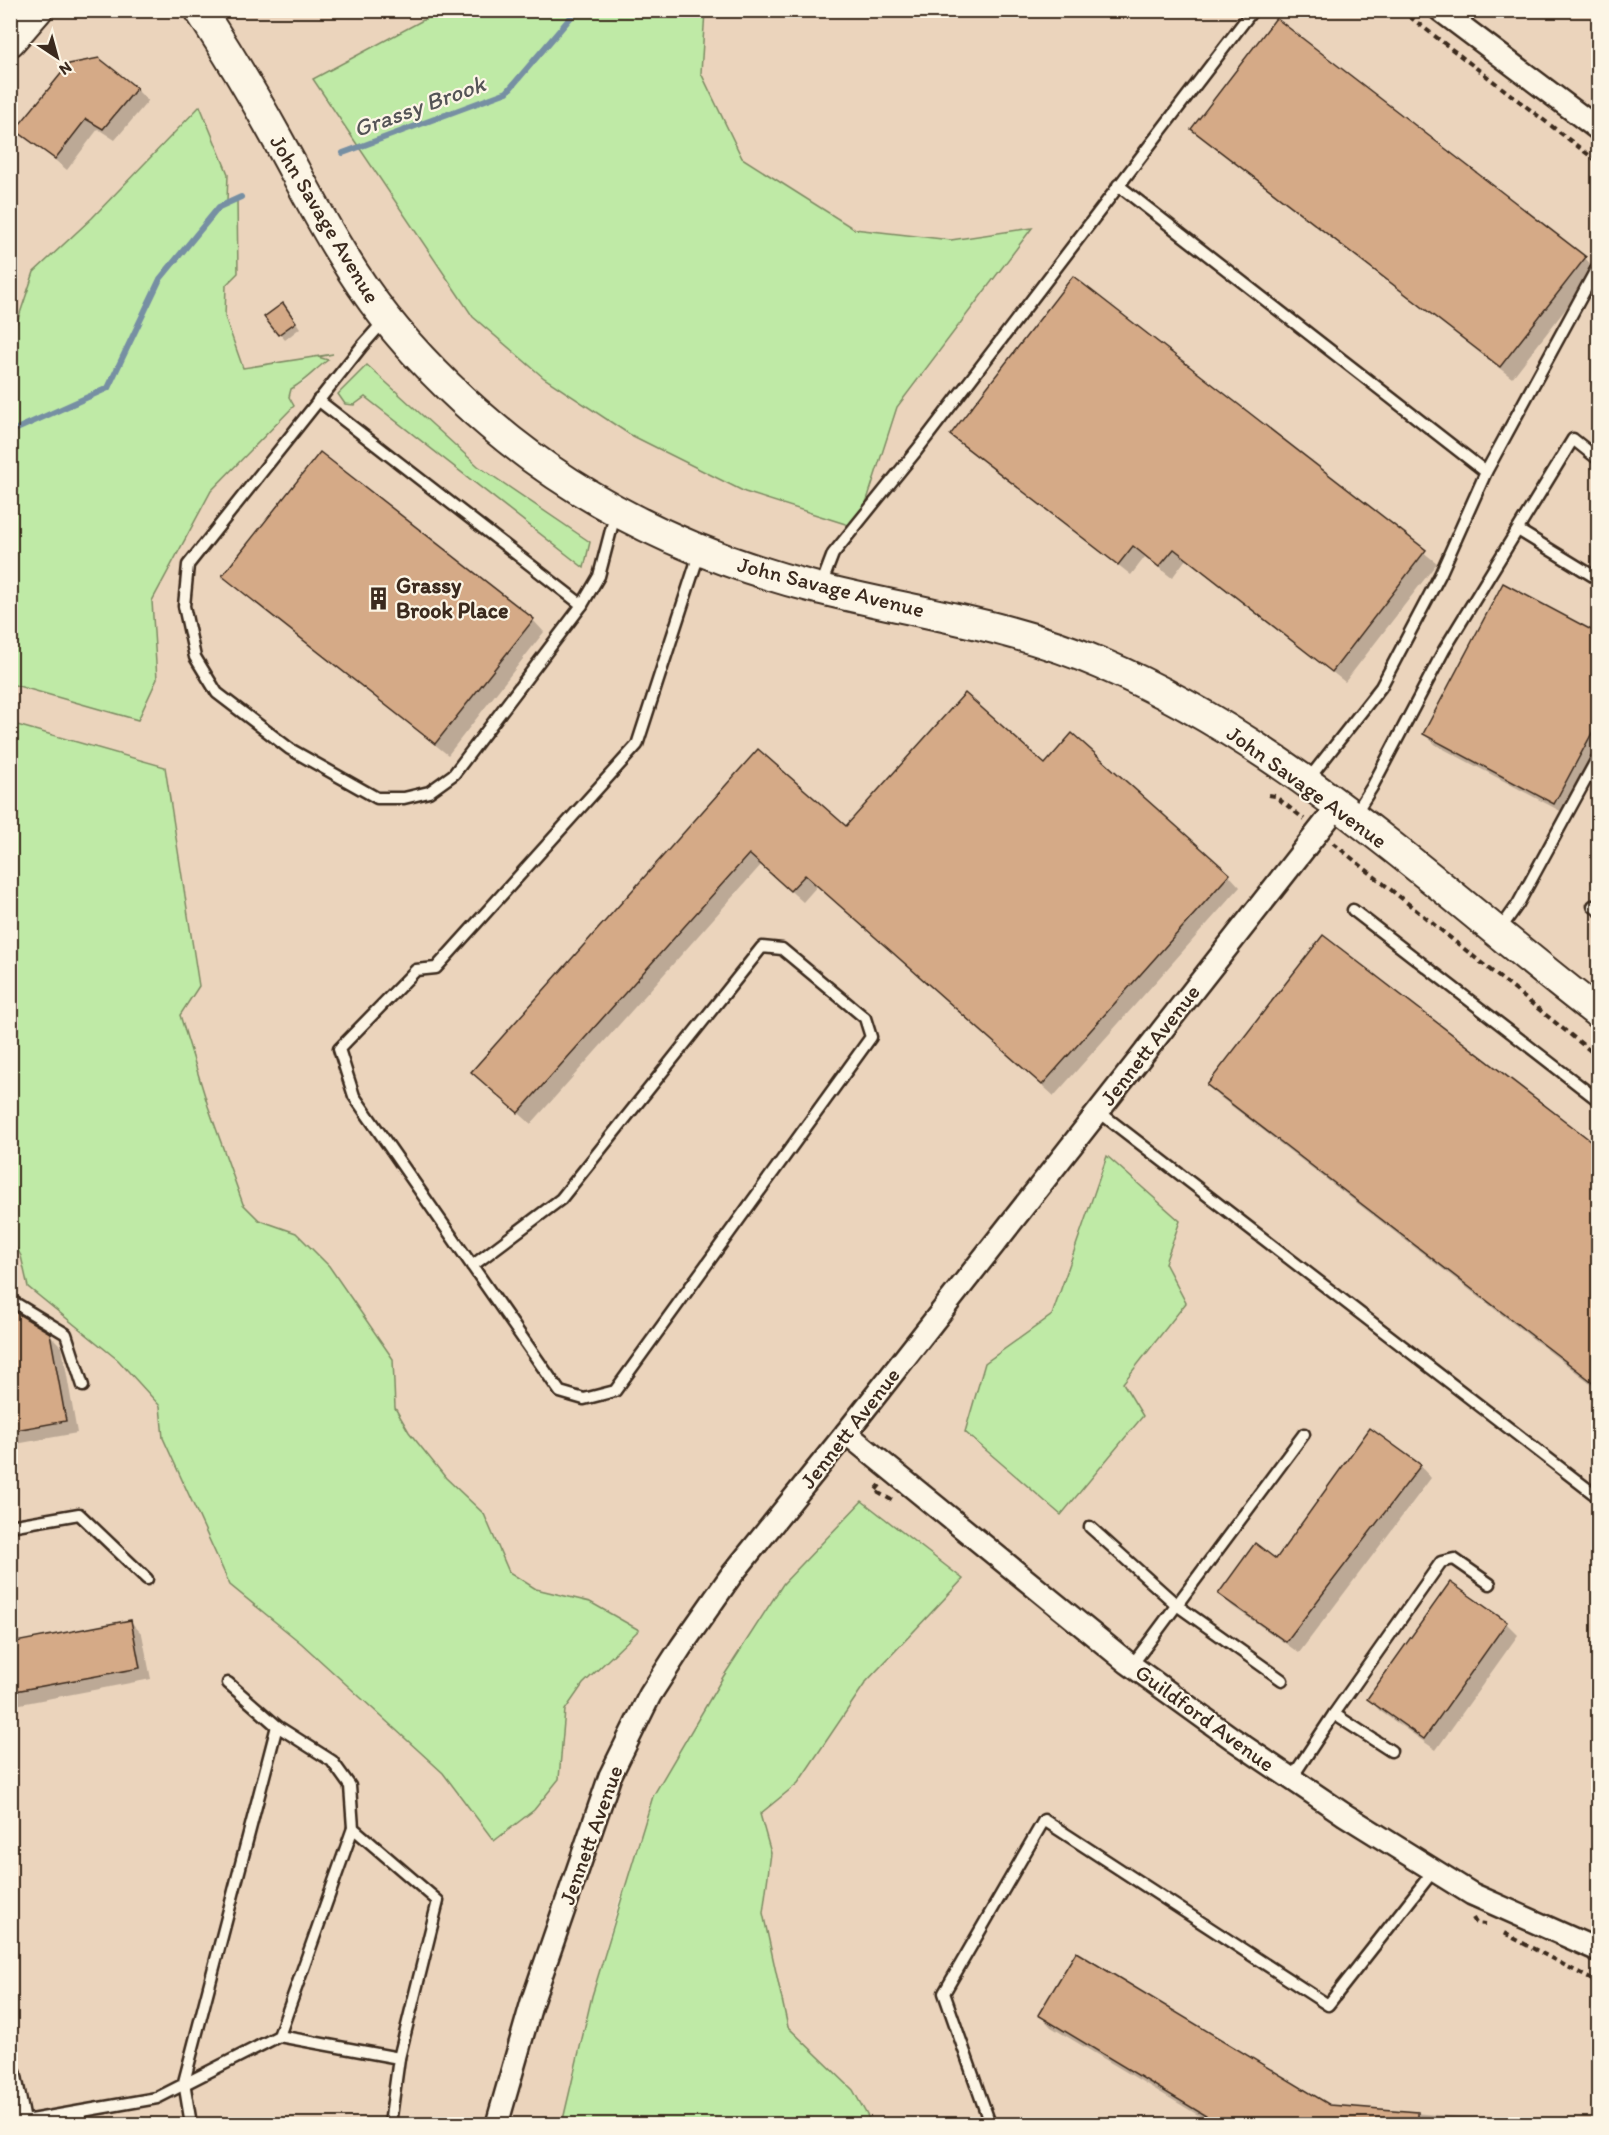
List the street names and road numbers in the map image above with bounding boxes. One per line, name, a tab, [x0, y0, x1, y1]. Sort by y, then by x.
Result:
street label: John Savage Avenue	[264, 130, 386, 308]
street label: John Savage Avenue	[735, 551, 927, 623]
street label: John Savage Avenue	[1222, 720, 1392, 854]
street label: Jennett Avenue	[1094, 979, 1206, 1111]
street label: Jennett Avenue	[794, 1362, 906, 1494]
street label: Guildford Avenue	[1130, 1658, 1280, 1778]
street label: Jennett Avenue	[553, 1762, 629, 1908]

